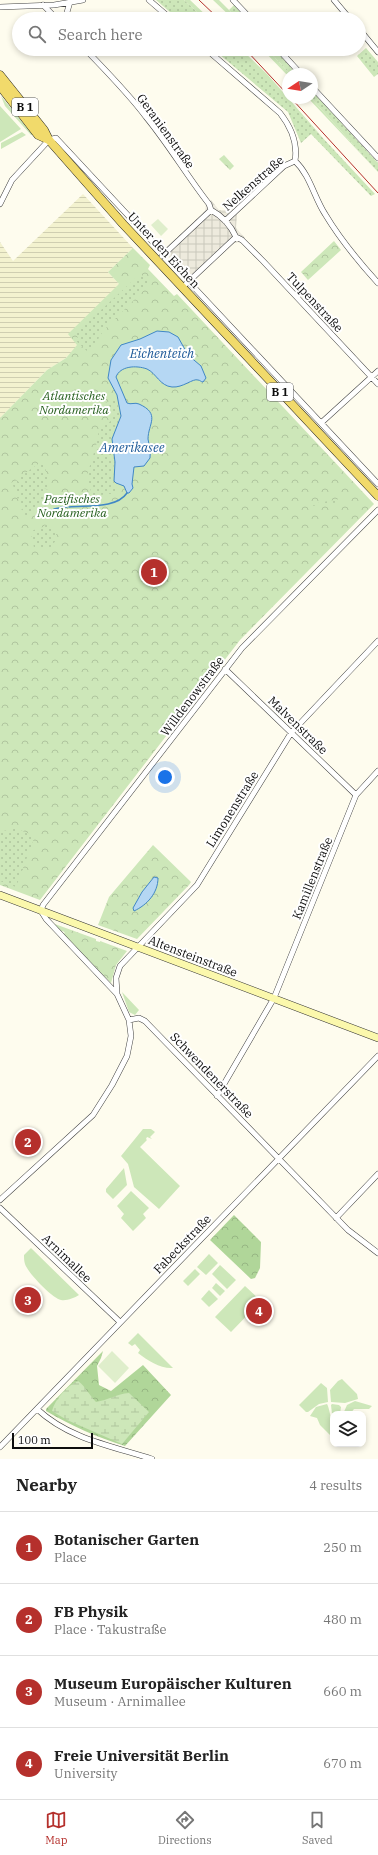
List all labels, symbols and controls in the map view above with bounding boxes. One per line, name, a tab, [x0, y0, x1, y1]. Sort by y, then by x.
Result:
search box	[12, 12, 366, 56]
icon: search	[26, 23, 48, 45]
text: Search here	[58, 25, 143, 44]
north arrow	[282, 68, 318, 104]
street label: Geranienstraße	[134, 91, 198, 171]
road number: B 1	[12, 98, 38, 116]
street label: Nelkenstraße	[219, 152, 287, 214]
street label: Unter den Eichen	[125, 209, 203, 291]
street label: Tulpenstraße	[284, 269, 346, 335]
water label: Eichenteich	[129, 345, 194, 362]
road number: B 1	[267, 383, 293, 401]
park label: Atlantisches Nordamerika	[38, 388, 109, 417]
water label: Amerikasee	[99, 439, 165, 456]
park label: Pazifisches Nordamerika	[36, 491, 107, 520]
pin: 1	[141, 557, 167, 587]
street label: Willdenowstraße	[157, 653, 227, 739]
street label: Malvenstraße	[265, 693, 331, 757]
your location	[155, 767, 175, 787]
street label: Limonenstraße	[203, 768, 261, 850]
street label: Kamillenstraße	[289, 835, 335, 921]
street label: Altensteinstraße	[146, 932, 240, 980]
street label: Schwendenerstraße	[167, 1029, 257, 1121]
pin: 2	[15, 1127, 41, 1157]
street label: Fabeckstraße	[150, 1211, 214, 1277]
street label: Arnimallee	[39, 1231, 95, 1285]
pin: 3	[15, 1285, 41, 1315]
pin: 4	[246, 1296, 272, 1326]
map controls	[330, 1411, 366, 1447]
button: layers	[330, 1411, 366, 1447]
scale bar	[12, 1431, 93, 1450]
text: 100 m	[18, 1433, 51, 1447]
text: Nearby	[16, 1474, 77, 1496]
text: 4 results	[309, 1477, 362, 1494]
text: Botanischer Garten	[54, 1530, 199, 1549]
text: 1	[25, 1539, 33, 1556]
text: 250 m	[323, 1539, 362, 1556]
text: Place	[54, 1549, 87, 1566]
text: FB Physik	[54, 1602, 128, 1621]
text: 2	[25, 1611, 33, 1628]
text: 480 m	[323, 1611, 362, 1628]
text: Place · Takustraße	[54, 1621, 166, 1638]
text: Museum Europäischer Kulturen	[54, 1674, 292, 1693]
text: 3	[25, 1683, 33, 1700]
text: 660 m	[323, 1683, 362, 1700]
text: Museum · Arnimallee	[54, 1693, 186, 1710]
text: Freie Universität Berlin	[54, 1746, 229, 1765]
text: 4	[25, 1755, 33, 1772]
text: 670 m	[323, 1755, 362, 1772]
text: University	[54, 1765, 117, 1782]
tab: Map	[45, 1809, 68, 1847]
tab: Directions	[158, 1809, 212, 1847]
tab: Saved	[302, 1809, 333, 1847]

